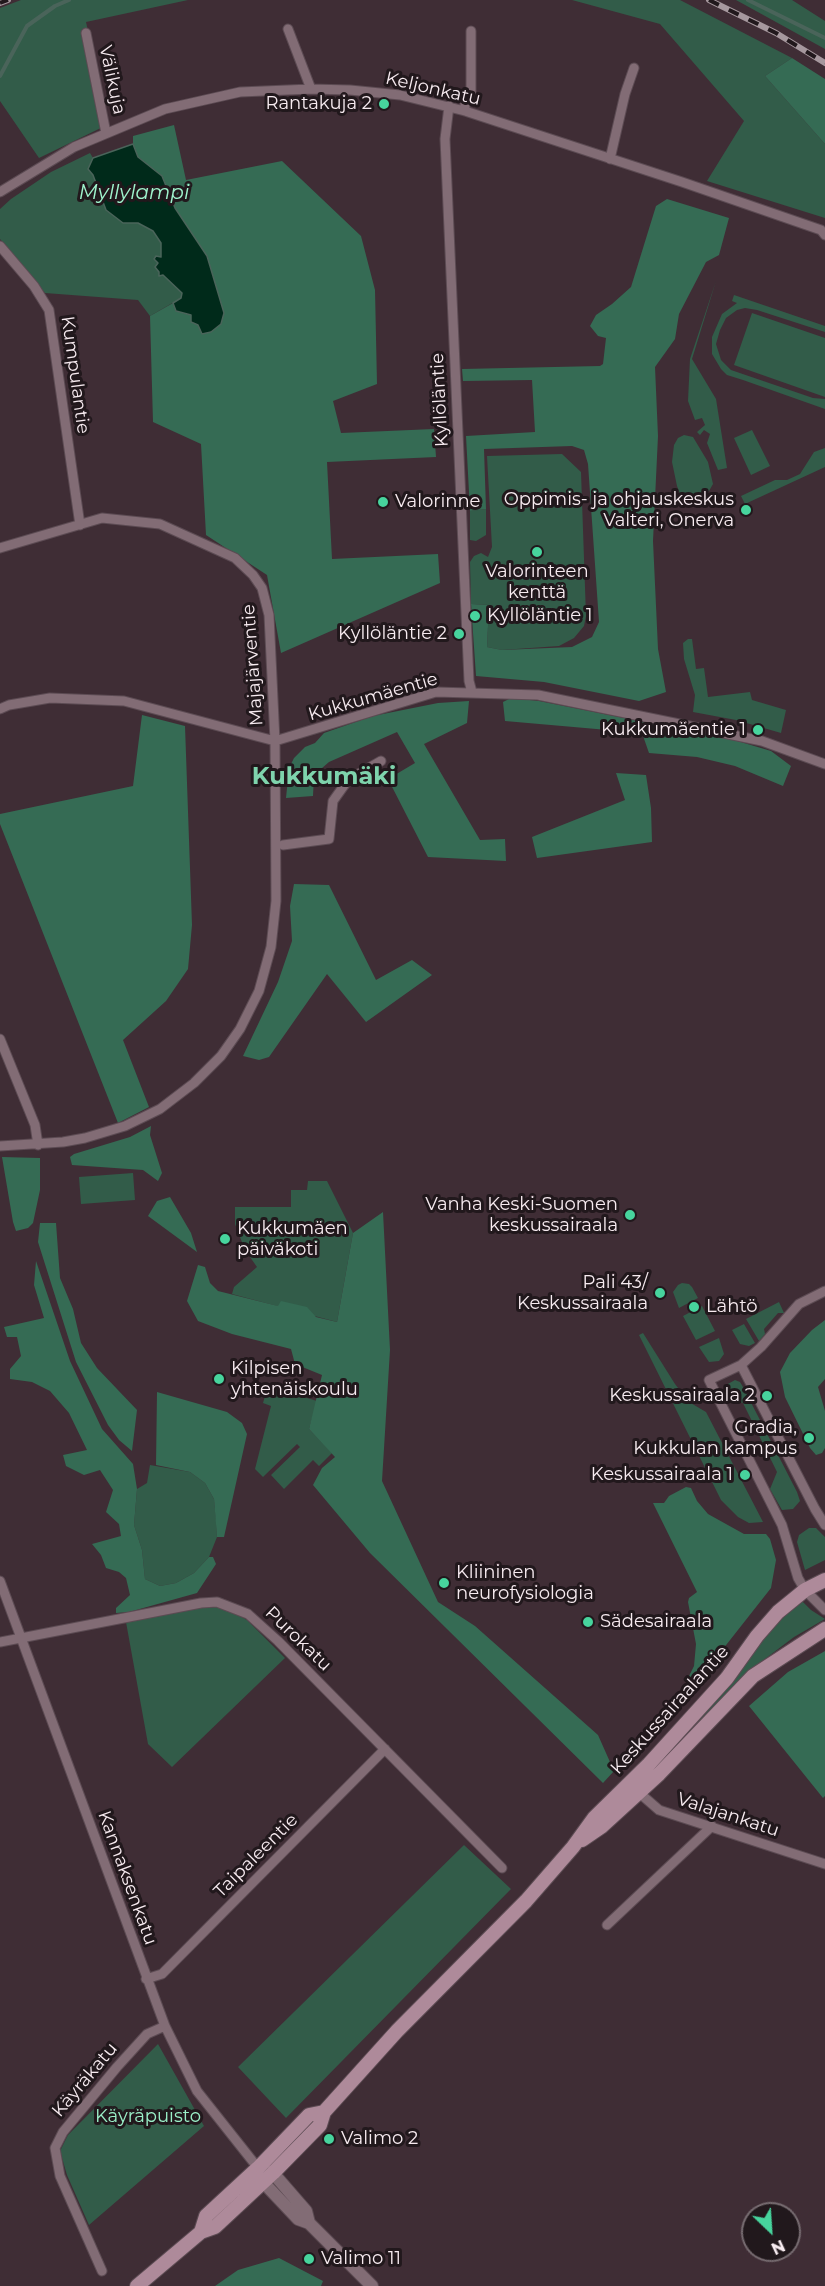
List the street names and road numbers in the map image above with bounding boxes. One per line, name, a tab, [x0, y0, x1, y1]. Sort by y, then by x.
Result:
street label: Välikuja	[94, 43, 130, 117]
street label: Keljonkatu	[383, 68, 483, 110]
street label: Kumpulantie	[56, 315, 94, 435]
street label: Kyllöläntie	[427, 352, 453, 448]
street label: Majajärventie	[238, 603, 268, 727]
street label: Kukkumäentie	[306, 668, 440, 726]
street label: Purokatu	[260, 1602, 336, 1676]
street label: Keskussairaalantie	[606, 1641, 734, 1779]
street label: Valajankatu	[674, 1788, 782, 1842]
street label: Kannaksenkatu	[93, 1808, 161, 1948]
street label: Taipaleentie	[210, 1810, 302, 1902]
street label: Käyräkatu	[48, 2038, 122, 2122]

